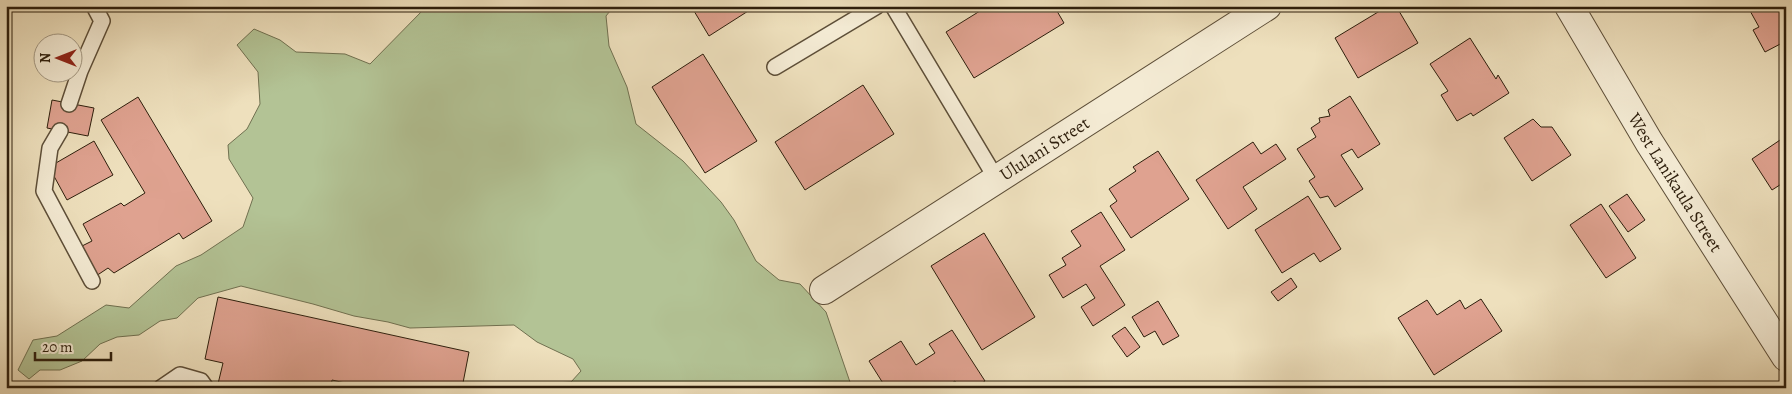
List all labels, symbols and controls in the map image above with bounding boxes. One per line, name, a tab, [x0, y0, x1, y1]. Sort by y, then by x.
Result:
north arrow	[32, 32, 82, 82]
text: N	[36, 53, 55, 63]
street label: West Lanikaula Street	[1622, 108, 1728, 257]
street label: Ululani Street	[995, 111, 1094, 186]
scale bar	[35, 329, 111, 361]
text: 20 m	[42, 337, 73, 357]

